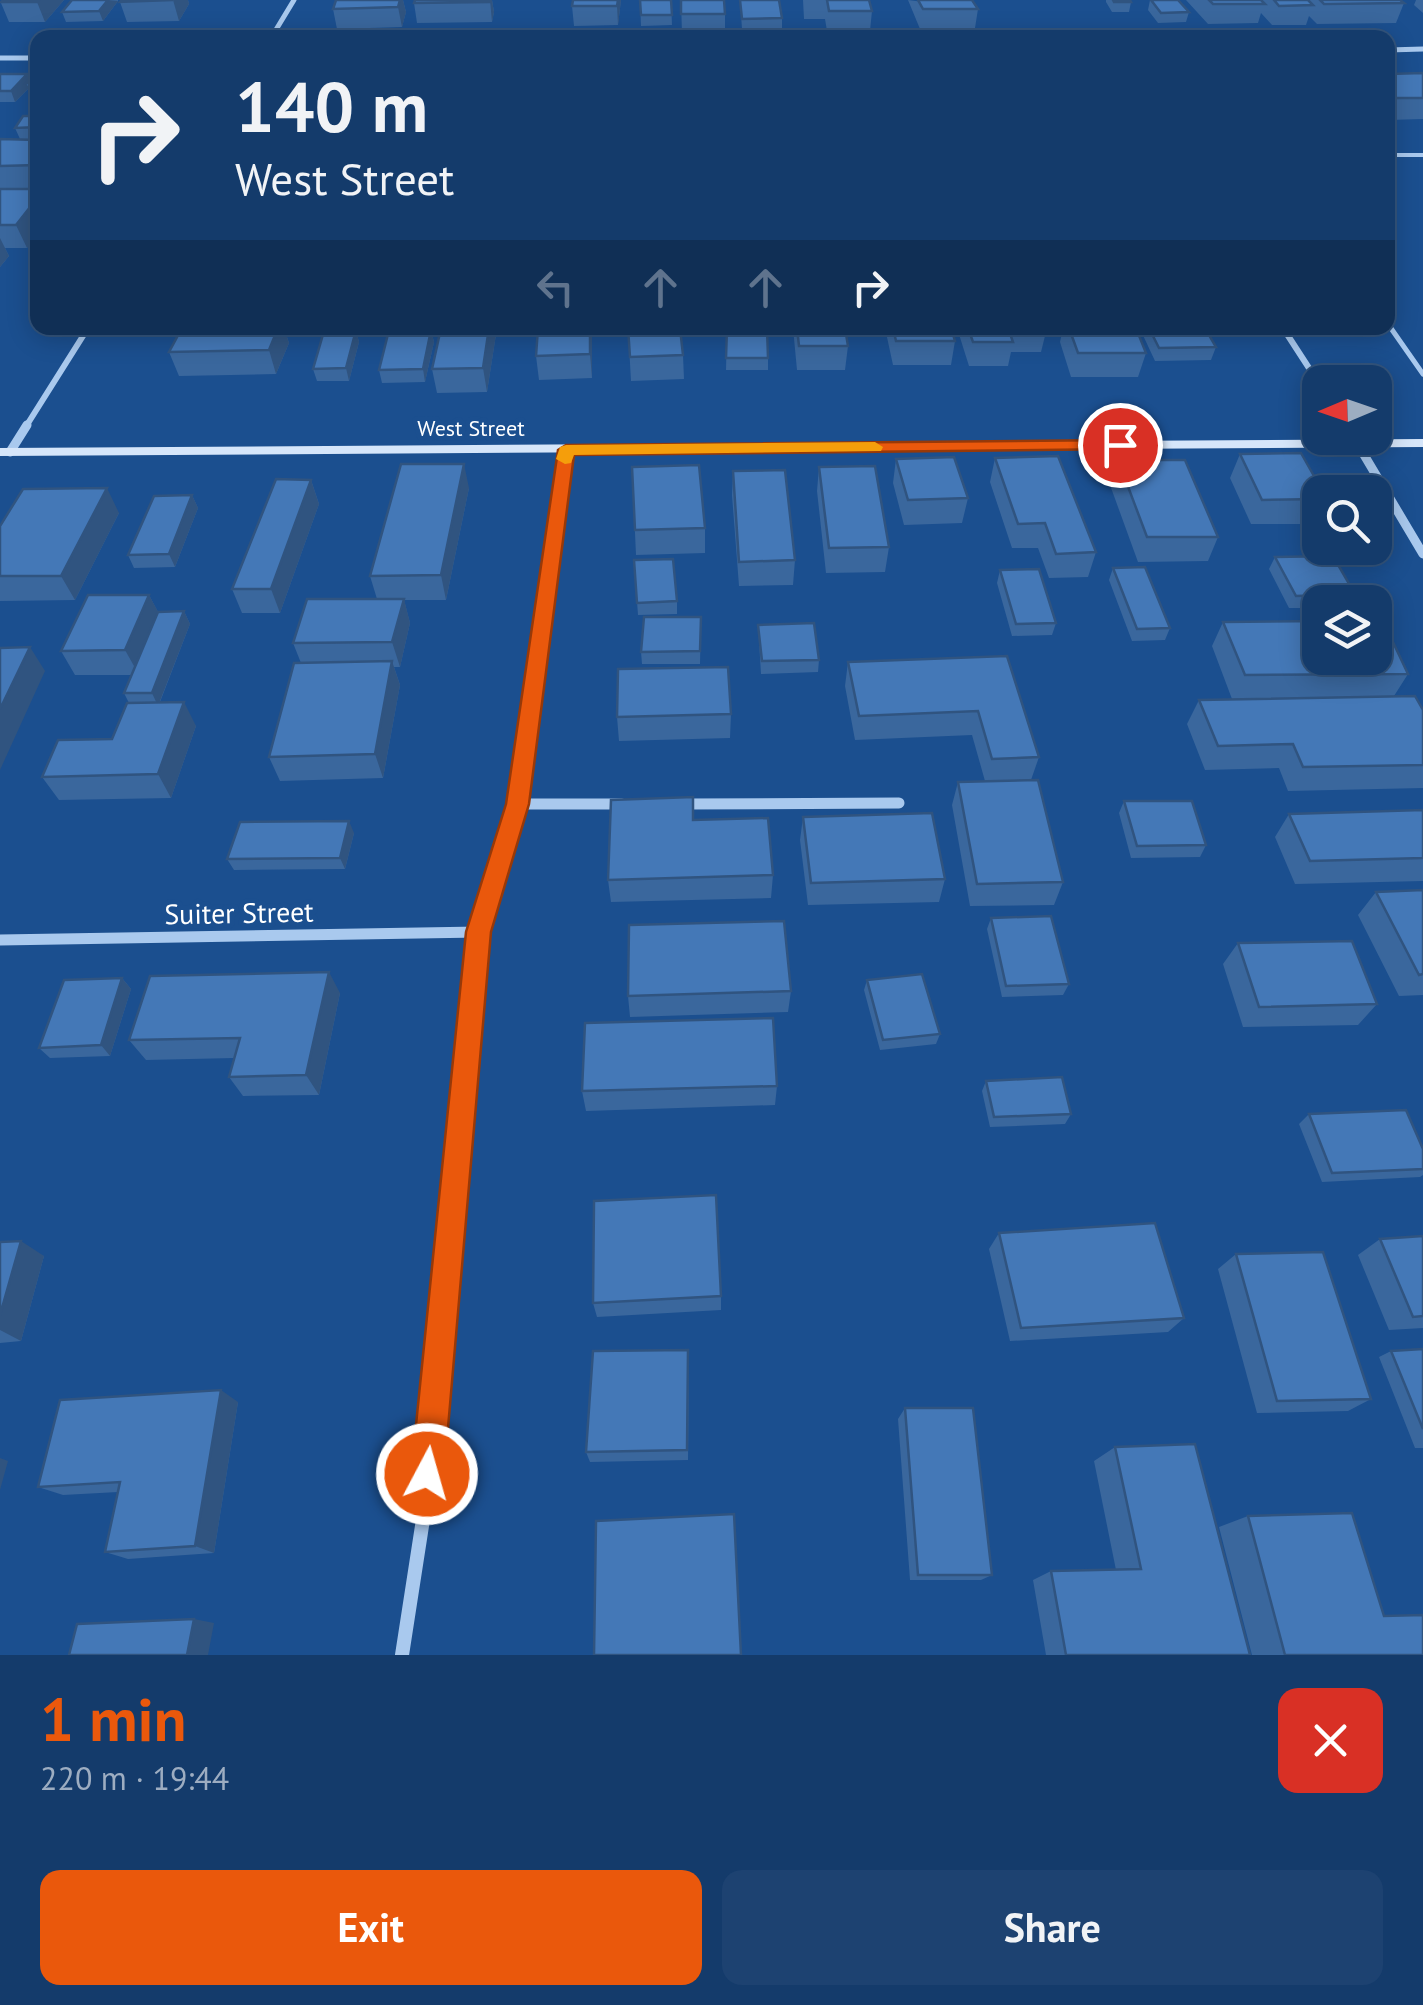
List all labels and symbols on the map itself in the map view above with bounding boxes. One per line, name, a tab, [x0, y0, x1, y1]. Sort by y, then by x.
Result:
north arrow	[1302, 365, 1392, 455]
pin	[1078, 403, 1163, 488]
street label: West Street	[417, 414, 525, 442]
street label: Suiter Street	[164, 893, 314, 932]
position arrow	[375, 1422, 479, 1526]

